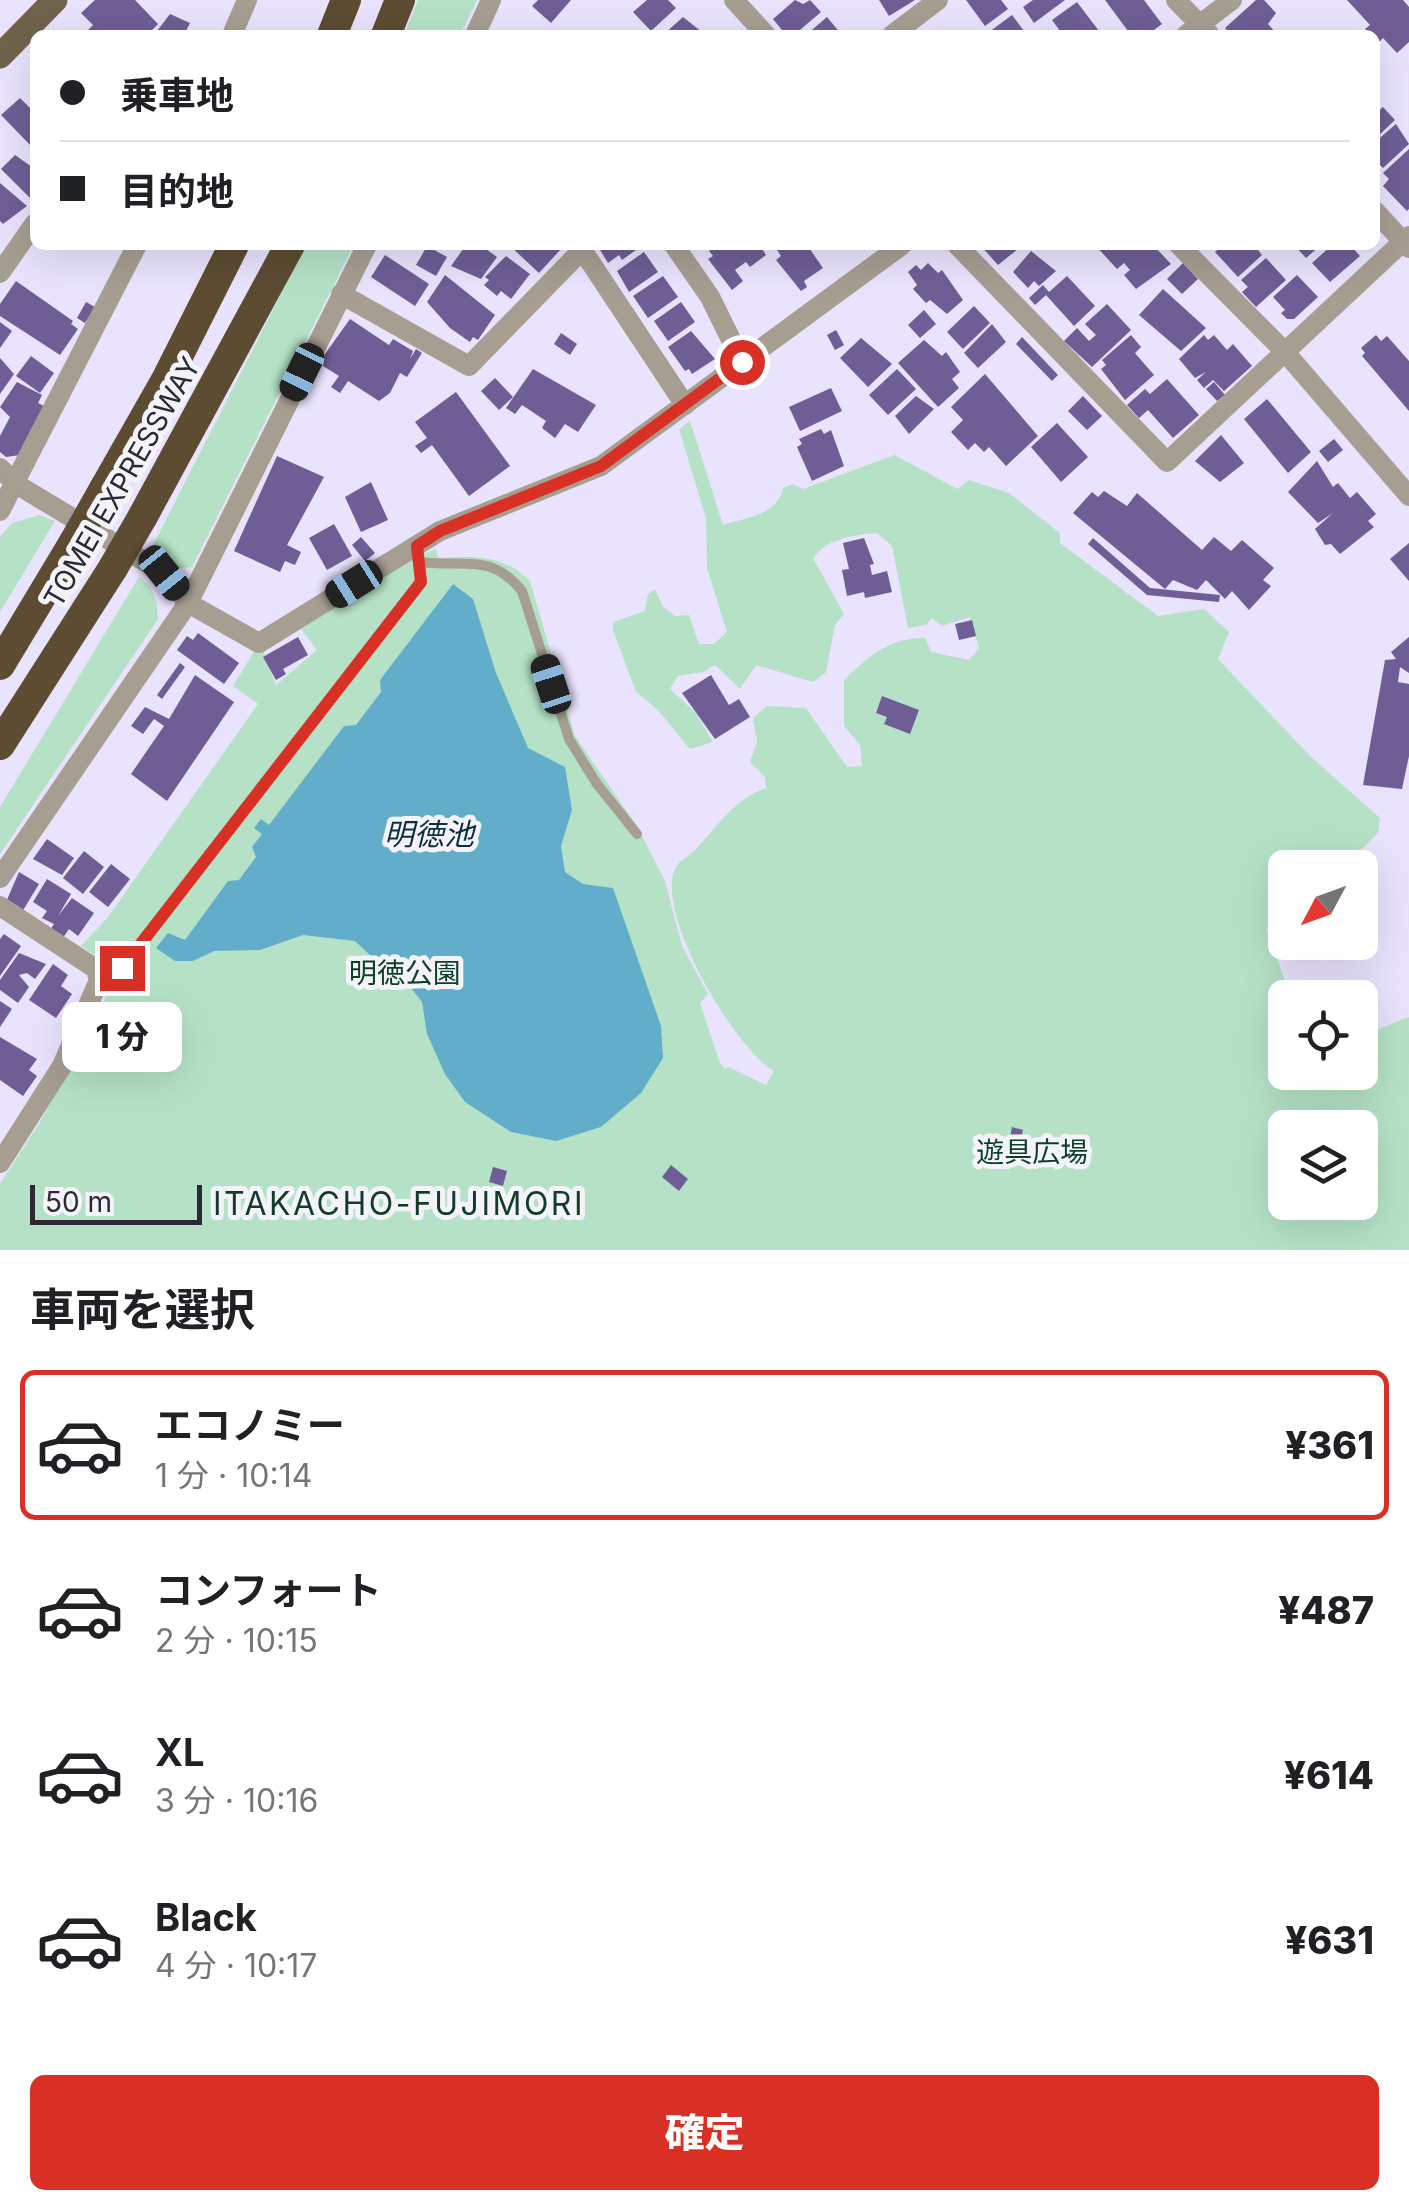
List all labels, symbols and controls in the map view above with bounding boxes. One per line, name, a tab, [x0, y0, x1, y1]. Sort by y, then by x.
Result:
text: 乗車地	[120, 72, 234, 118]
text: 目的地	[120, 168, 234, 214]
car	[275, 338, 329, 406]
route start	[720, 340, 765, 385]
street label: TOMEI EXPRESSWAY	[37, 351, 207, 613]
car	[133, 540, 195, 606]
car	[321, 555, 387, 613]
car	[527, 651, 575, 717]
water label: 明徳池	[384, 816, 477, 852]
north arrow	[1268, 850, 1378, 960]
map controls	[1268, 850, 1378, 1220]
route end	[100, 946, 145, 991]
park label: 明徳公園	[349, 956, 461, 990]
button: locate	[1268, 980, 1378, 1090]
callout: 1 分	[62, 1003, 182, 1073]
text: 1 分	[95, 1017, 149, 1056]
button: layers	[1268, 1110, 1378, 1220]
park label: 遊具広場	[976, 1135, 1088, 1169]
scale bar	[30, 1180, 202, 1224]
district label: ITAKACHO-FUJIMORI	[213, 1184, 585, 1223]
text: 50 m	[45, 1185, 112, 1219]
text: 車両を選択	[30, 1282, 255, 1337]
icon: car	[35, 1400, 125, 1490]
text: エコノミー	[155, 1402, 345, 1448]
text: ¥361	[1285, 1422, 1374, 1468]
text: 1 分 · 10:14	[155, 1456, 312, 1495]
icon: car	[35, 1565, 125, 1655]
text: コンフォート	[155, 1567, 382, 1613]
text: ¥487	[1278, 1587, 1374, 1633]
text: 2 分 · 10:15	[155, 1621, 318, 1660]
text: XL	[155, 1729, 205, 1775]
icon: car	[35, 1730, 125, 1820]
text: ¥614	[1284, 1752, 1374, 1798]
text: 3 分 · 10:16	[155, 1781, 318, 1820]
text: Black	[155, 1894, 257, 1940]
icon: car	[35, 1895, 125, 1985]
text: ¥631	[1285, 1917, 1374, 1963]
text: 4 分 · 10:17	[155, 1946, 317, 1985]
button: 確定	[30, 2075, 1379, 2190]

